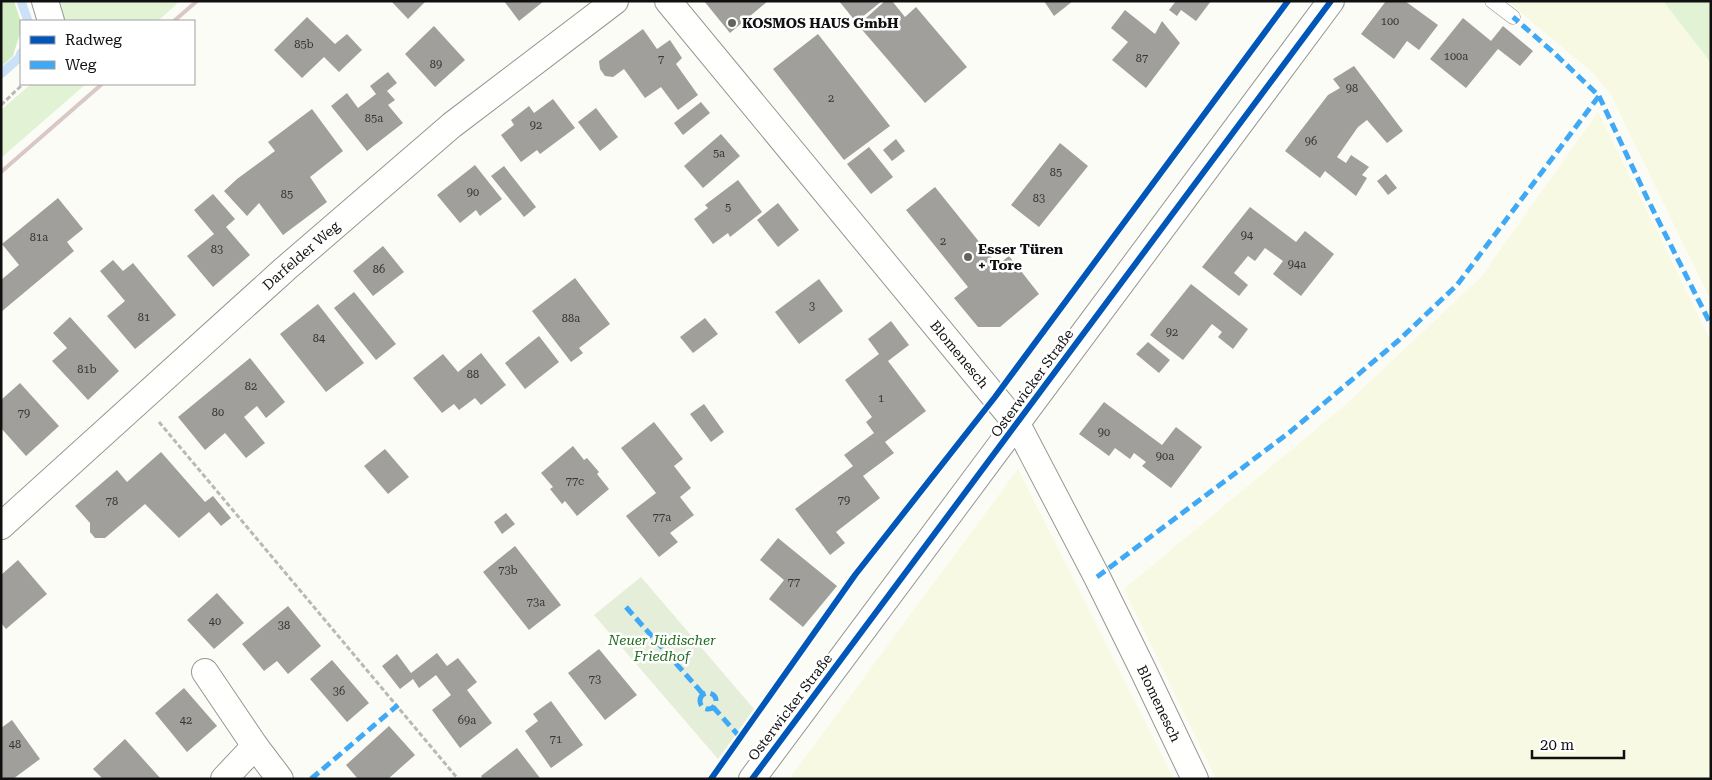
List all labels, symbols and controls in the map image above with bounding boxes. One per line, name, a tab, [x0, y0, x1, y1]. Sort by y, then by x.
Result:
place label: KOSMOS HAUS GmbH	[742, 15, 899, 31]
house number: 100	[1381, 15, 1399, 28]
marker: KOSMOS HAUS GmbH	[726, 17, 738, 29]
legend	[20, 20, 195, 85]
text: Radweg	[65, 31, 122, 49]
house number: 85b	[294, 38, 314, 51]
house number: 100a	[1444, 50, 1468, 63]
house number: 87	[1136, 52, 1148, 65]
house number: 7	[658, 53, 664, 66]
text: Weg	[65, 56, 97, 74]
house number: 89	[430, 58, 442, 71]
house number: 98	[1346, 82, 1358, 95]
house number: 2	[828, 92, 834, 105]
house number: 85a	[365, 112, 383, 125]
house number: 92	[530, 119, 542, 132]
house number: 96	[1305, 135, 1317, 148]
house number: 5a	[713, 147, 725, 160]
house number: 85	[1050, 166, 1062, 179]
house number: 90	[467, 186, 479, 199]
house number: 85	[281, 188, 293, 201]
house number: 83	[1033, 192, 1045, 205]
house number: 5	[725, 201, 731, 214]
street label: Darfelder Weg	[259, 218, 343, 293]
house number: 94	[1241, 229, 1254, 242]
house number: 81a	[30, 231, 48, 244]
house number: 2	[940, 235, 946, 248]
place label: Esser Türen + Tore	[978, 241, 1064, 273]
house number: 83	[211, 243, 223, 256]
marker: Esser Türen + Tore	[962, 251, 974, 263]
house number: 94a	[1288, 258, 1306, 271]
house number: 86	[373, 263, 385, 276]
house number: 3	[809, 300, 815, 313]
house number: 81	[138, 311, 150, 324]
house number: 88a	[562, 312, 580, 325]
street label: Blomenesch	[927, 317, 992, 391]
street label: Osterwicker Straße	[988, 326, 1077, 440]
house number: 92	[1166, 326, 1178, 339]
house number: 84	[313, 332, 326, 345]
house number: 81b	[77, 363, 97, 376]
house number: 88	[467, 368, 479, 381]
house number: 82	[245, 380, 257, 393]
house number: 1	[878, 392, 884, 405]
house number: 80	[212, 406, 224, 419]
house number: 79	[18, 407, 30, 420]
house number: 90	[1098, 426, 1110, 439]
house number: 90a	[1156, 450, 1174, 463]
house number: 77c	[566, 475, 584, 488]
house number: 79	[838, 494, 850, 507]
house number: 78	[106, 495, 118, 508]
house number: 77a	[653, 511, 671, 524]
house number: 73b	[498, 564, 518, 577]
house number: 77	[788, 576, 800, 589]
house number: 73a	[527, 596, 545, 609]
house number: 40	[209, 615, 221, 628]
house number: 38	[278, 619, 290, 632]
park label: Neuer Jüdischer Friedhof	[607, 632, 716, 664]
street label: Osterwicker Straße	[745, 650, 836, 763]
street label: Blomenesch	[1134, 663, 1184, 744]
house number: 73	[589, 673, 601, 686]
house number: 36	[333, 685, 345, 698]
house number: 42	[180, 714, 192, 727]
house number: 69a	[458, 714, 476, 727]
scale bar	[1532, 728, 1624, 760]
house number: 71	[550, 733, 562, 746]
text: 20 m	[1540, 736, 1575, 754]
house number: 48	[9, 738, 21, 751]

